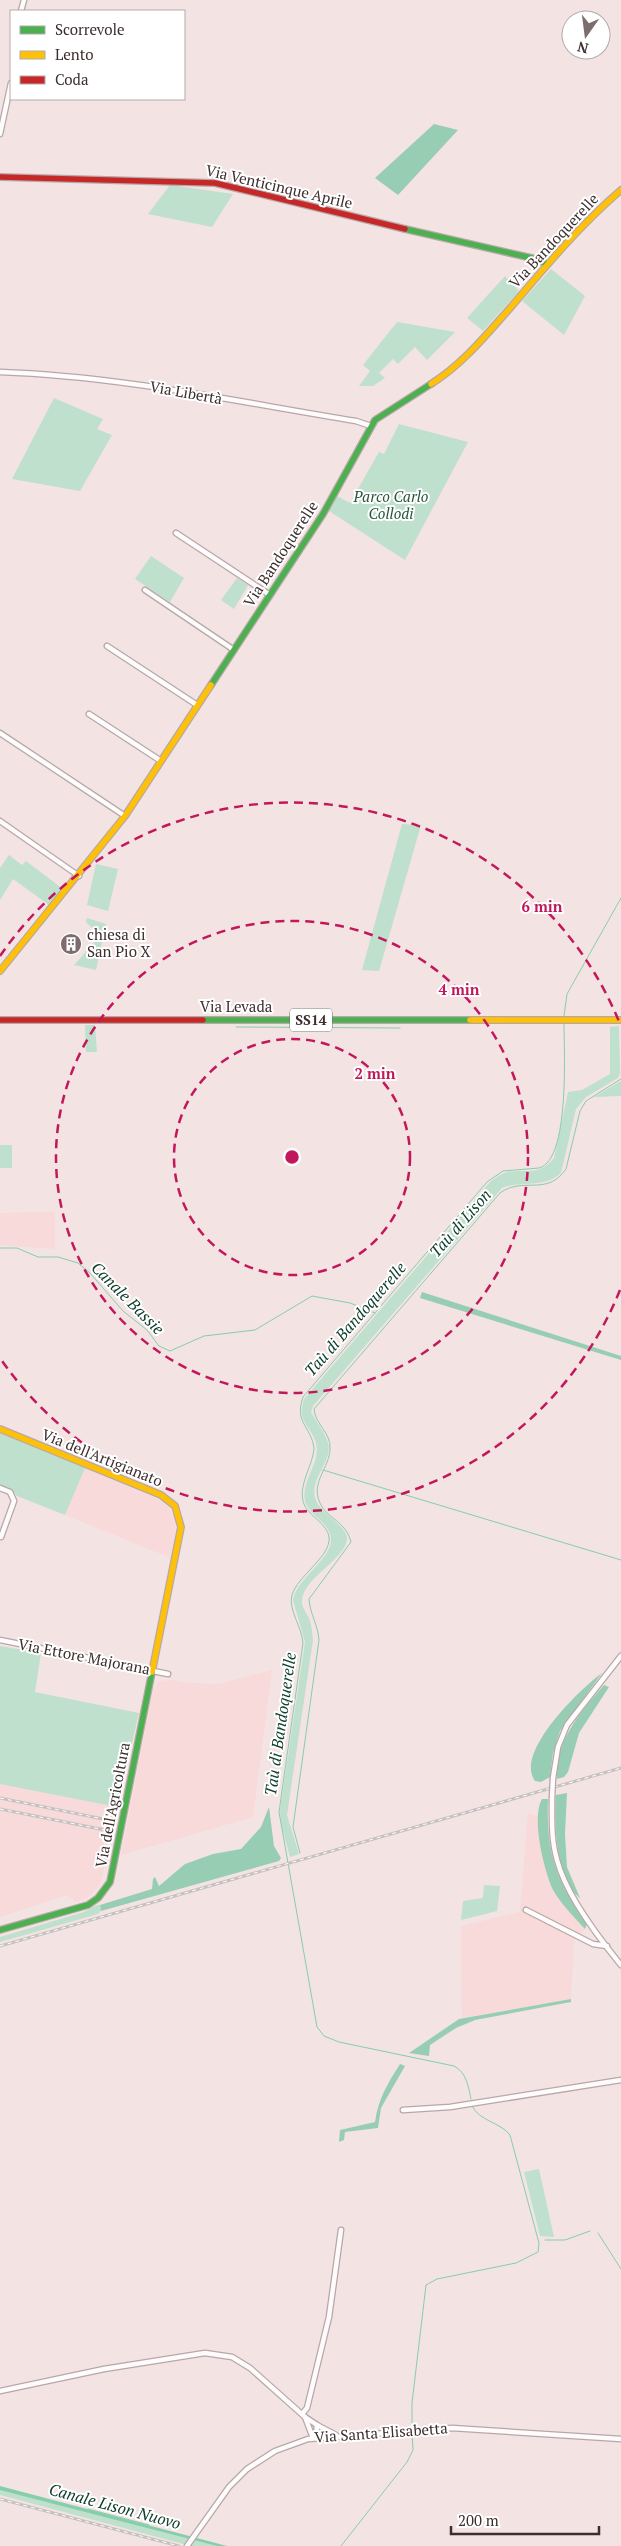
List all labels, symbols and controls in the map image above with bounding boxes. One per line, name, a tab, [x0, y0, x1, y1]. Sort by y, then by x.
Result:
legend	[10, 10, 185, 100]
north arrow	[561, 10, 611, 60]
text: Scorrevole	[55, 19, 125, 39]
text: N	[575, 38, 590, 59]
text: Lento	[55, 44, 94, 64]
text: Coda	[55, 69, 89, 89]
street label: Via Venticinque Aprile	[204, 159, 355, 213]
street label: Via Bandoquerelle	[504, 189, 602, 292]
street label: Via Libertà	[148, 376, 224, 408]
park label: Parco Carlo Collodi	[353, 486, 429, 523]
street label: Via Bandoquerelle	[238, 497, 322, 610]
text: 6 min	[521, 896, 563, 916]
place label: chiesa di San Pio X	[87, 924, 151, 961]
building icon: chiesa di San Pio X	[59, 932, 83, 956]
text: 4 min	[438, 979, 480, 999]
street label: Via Levada	[200, 996, 273, 1016]
road number: SS14	[290, 1008, 332, 1032]
text: 2 min	[354, 1063, 396, 1083]
centre of rings	[283, 1148, 301, 1166]
water label: Taù di Lison	[424, 1184, 496, 1262]
water label: Canale Bassie	[87, 1257, 169, 1339]
water label: Taù di Bandoquerelle	[299, 1257, 411, 1381]
street label: Via dell'Artigianato	[39, 1424, 166, 1490]
street label: Via Ettore Majorana	[16, 1633, 152, 1679]
water label: Taù di Bandoquerelle	[259, 1651, 301, 1797]
street label: Via dell'Agricoltura	[90, 1740, 134, 1869]
street label: Via Santa Elisabetta	[314, 2417, 449, 2447]
water label: Canale Lison Nuovo	[47, 2478, 183, 2534]
scale bar	[451, 2504, 598, 2536]
text: 200 m	[458, 2510, 499, 2530]

